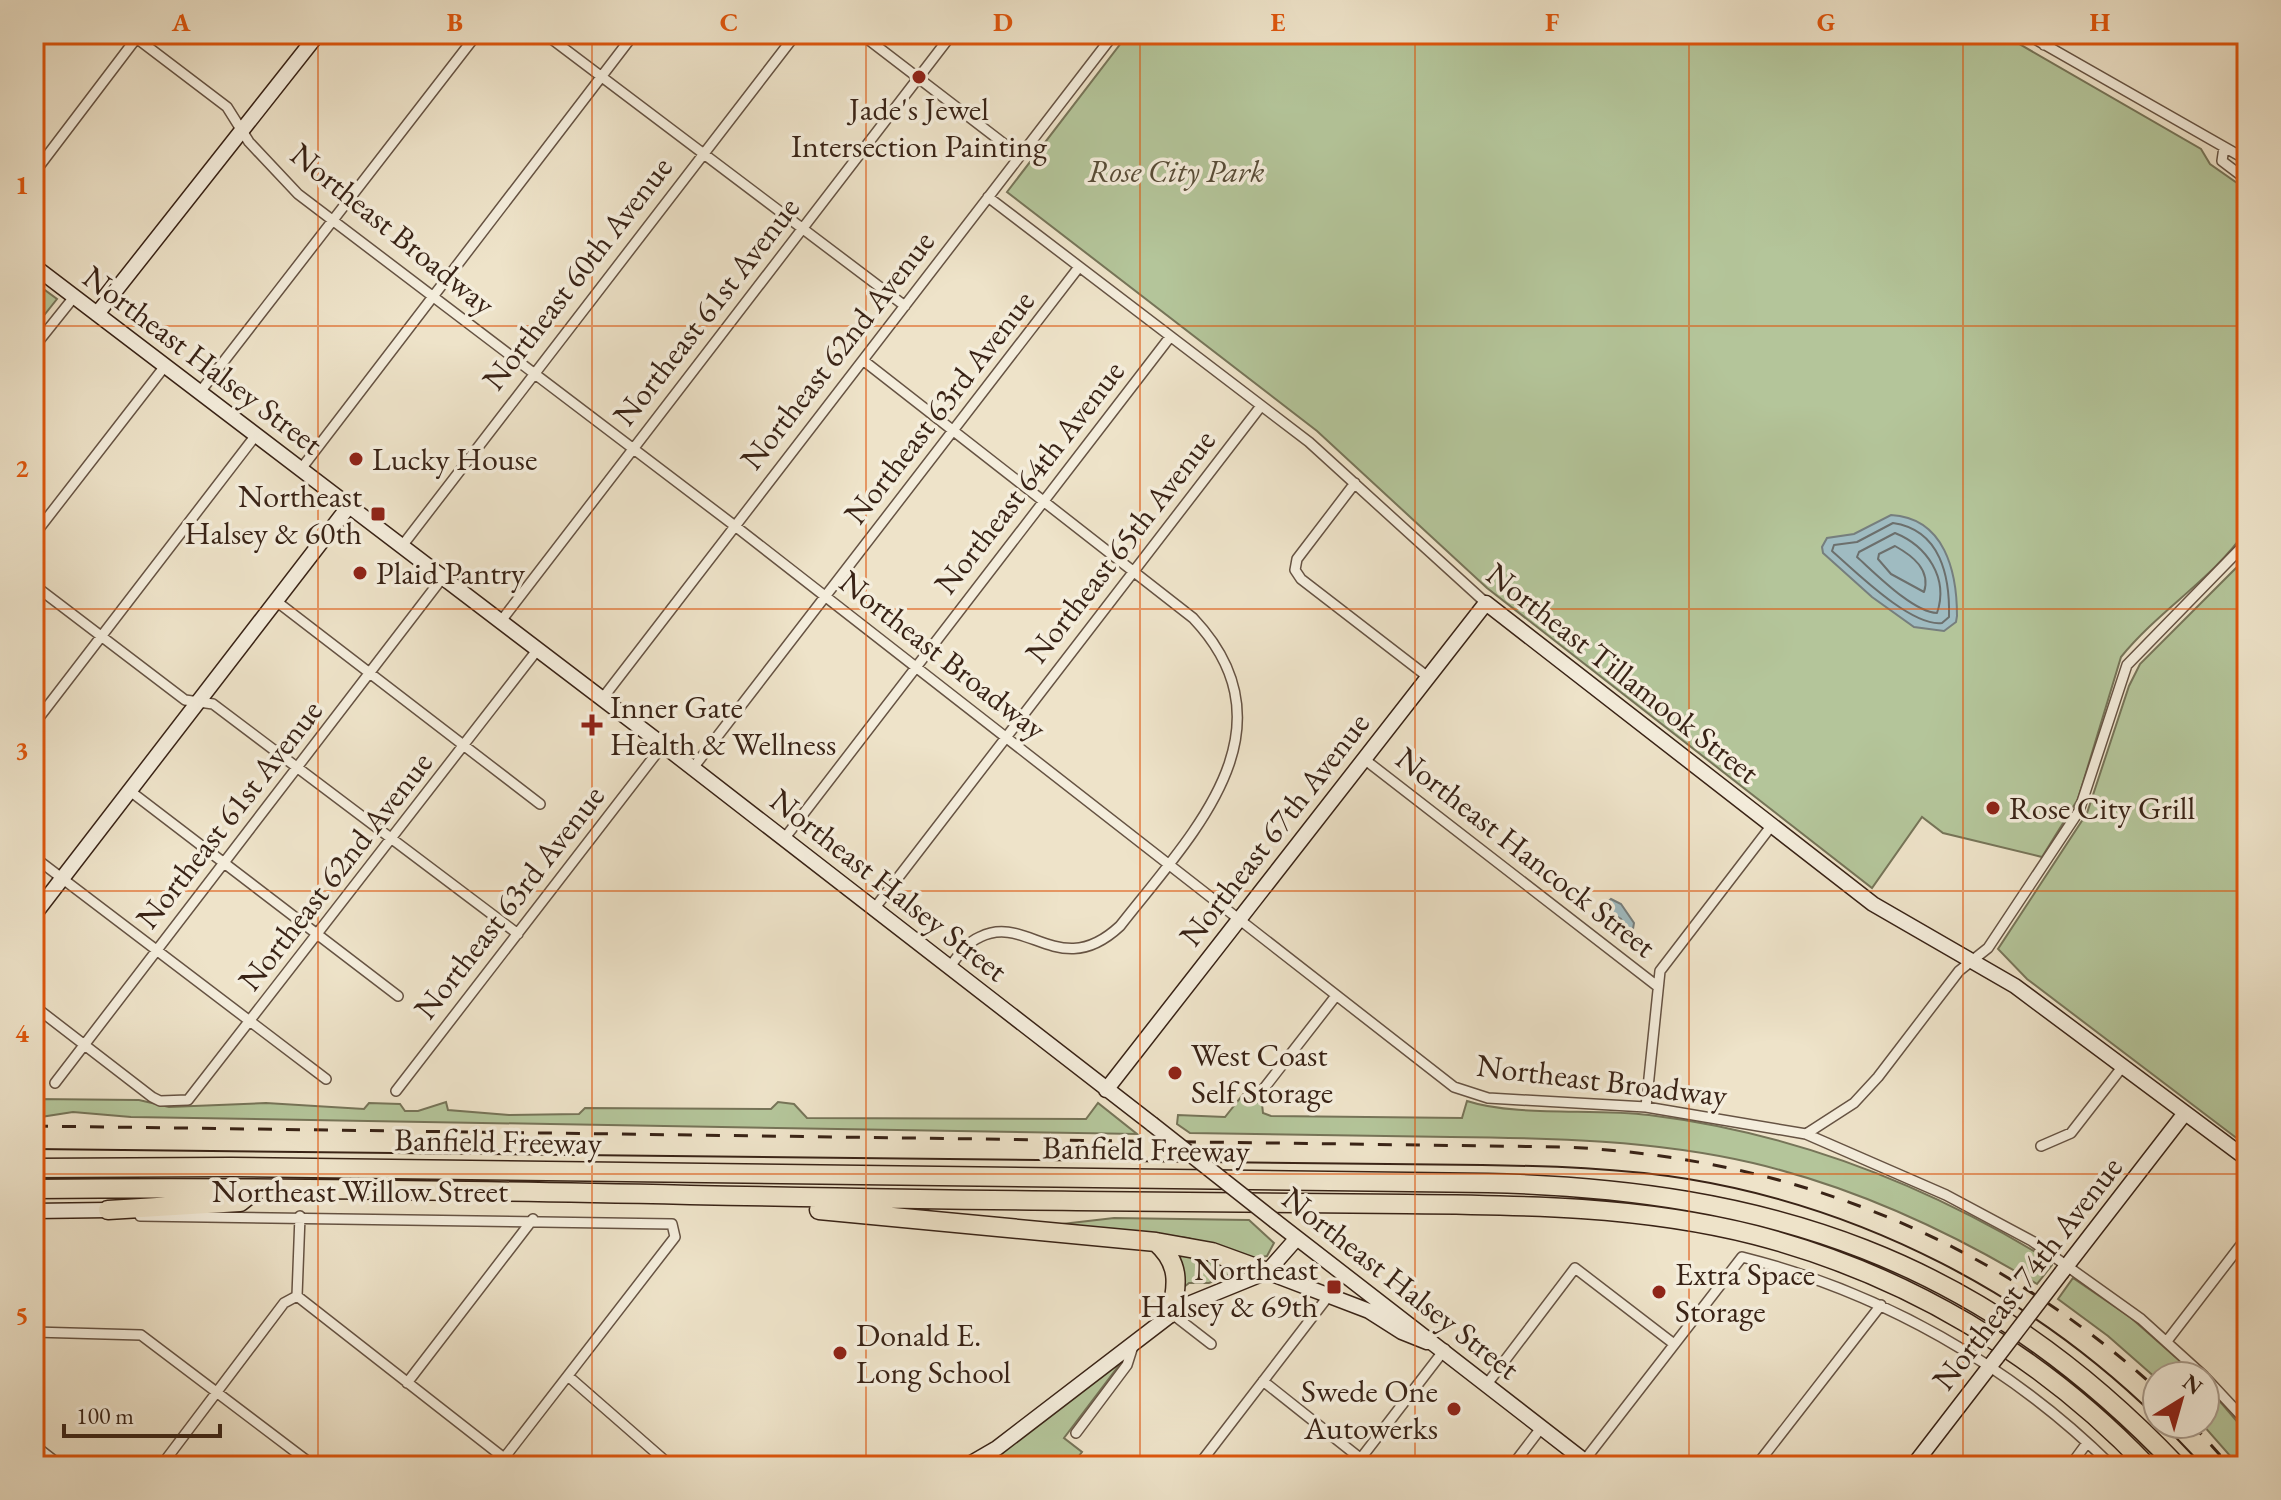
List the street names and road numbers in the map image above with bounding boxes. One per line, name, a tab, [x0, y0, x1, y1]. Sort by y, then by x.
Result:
street label: Northeast Broadway	[282, 133, 505, 325]
street label: Northeast 60th Avenue	[472, 147, 682, 399]
street label: Northeast 61st Avenue	[603, 188, 809, 434]
street label: Northeast 62nd Avenue	[730, 222, 944, 478]
street label: Northeast Halsey Street	[74, 256, 332, 464]
street label: Northeast 63rd Avenue	[834, 281, 1044, 533]
street label: Northeast 64th Avenue	[924, 351, 1134, 603]
street label: Northeast 65th Avenue	[1015, 420, 1225, 672]
street label: Northeast Tillamook Street	[1478, 553, 1768, 793]
street label: Northeast Broadway	[831, 561, 1056, 750]
street label: Northeast 61st Avenue	[126, 691, 332, 937]
street label: Northeast 67th Avenue	[1169, 703, 1379, 955]
street label: Northeast Hancock Street	[1387, 737, 1665, 967]
street label: Northeast 62nd Avenue	[228, 743, 442, 999]
street label: Northeast 63rd Avenue	[404, 776, 614, 1028]
street label: Northeast Halsey Street	[762, 779, 1016, 991]
street label: Northeast Broadway	[1474, 1044, 1731, 1116]
street label: Banfield Freeway	[394, 1118, 603, 1164]
street label: Banfield Freeway	[1042, 1126, 1251, 1172]
street label: Northeast 74th Avenue	[1922, 1147, 2132, 1399]
street label: Northeast Willow Street	[212, 1170, 508, 1212]
street label: Northeast Halsey Street	[1274, 1177, 1528, 1389]

